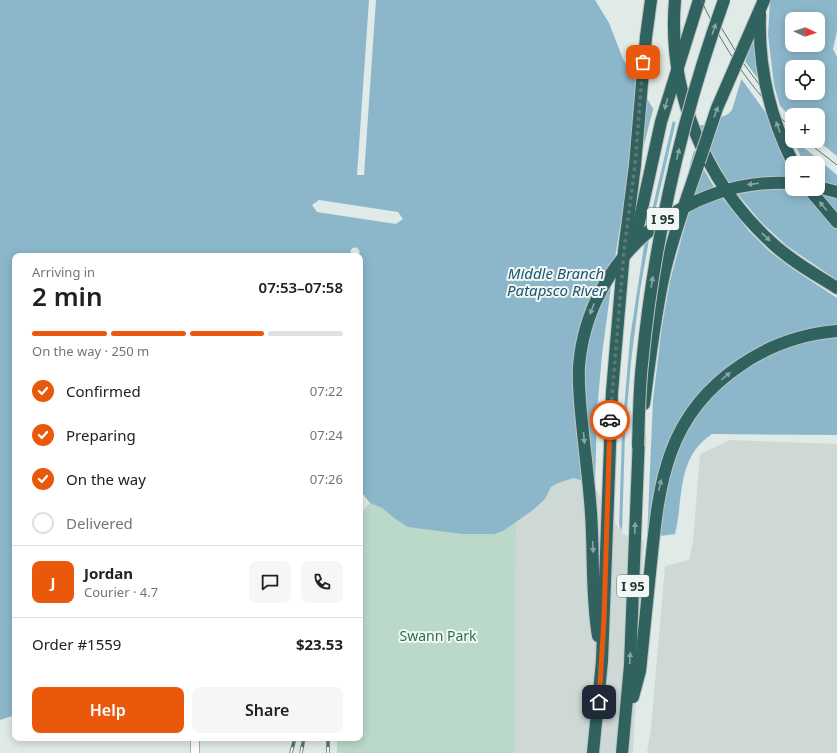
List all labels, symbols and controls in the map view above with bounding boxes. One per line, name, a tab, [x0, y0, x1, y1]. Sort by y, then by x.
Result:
north arrow	[785, 12, 825, 52]
map controls	[785, 12, 825, 196]
one-way arrow	[711, 23, 717, 35]
pin	[626, 45, 660, 79]
icon: bag	[632, 51, 654, 73]
button: locate	[785, 60, 825, 100]
one-way arrow	[663, 98, 669, 110]
one-way arrow	[713, 105, 719, 117]
button: +	[785, 108, 825, 148]
one-way arrow	[775, 121, 781, 133]
one-way arrow	[675, 148, 681, 160]
button: −	[785, 156, 825, 196]
one-way arrow	[747, 181, 759, 187]
one-way arrow	[818, 200, 827, 211]
road number: I 95	[647, 208, 679, 230]
one-way arrow	[761, 233, 771, 242]
text: Arriving in	[32, 263, 95, 281]
water label: Middle Branch Patapsco River	[507, 263, 606, 300]
one-way arrow	[650, 276, 656, 288]
text: 07:53–07:58	[259, 277, 343, 297]
text: 2 min	[32, 278, 103, 314]
one-way arrow	[589, 304, 595, 316]
text: On the way · 250 m	[32, 342, 149, 360]
one-way arrow	[720, 371, 731, 380]
icon: check	[32, 380, 54, 402]
text: Confirmed	[66, 381, 141, 401]
text: 07:22	[310, 382, 343, 400]
courier	[590, 400, 630, 440]
icon: car	[599, 409, 621, 431]
icon: check	[32, 424, 54, 446]
text: Preparing	[66, 425, 136, 445]
text: 07:24	[310, 426, 343, 444]
one-way arrow	[580, 431, 587, 444]
icon: check	[32, 468, 54, 490]
text: On the way	[66, 469, 146, 489]
text: 07:26	[310, 470, 343, 488]
one-way arrow	[658, 479, 664, 491]
text: Delivered	[66, 513, 133, 533]
one-way arrow	[632, 521, 638, 534]
one-way arrow	[590, 541, 596, 554]
button: chat	[249, 561, 291, 603]
button: phone	[301, 561, 343, 603]
text: Jordan	[84, 563, 133, 583]
text: J	[51, 572, 55, 592]
road number: I 95	[617, 575, 649, 597]
text: Courier · 4.7	[84, 583, 158, 601]
park label: Swann Park	[399, 626, 477, 645]
text: Order #1559	[32, 634, 121, 654]
text: $23.53	[296, 634, 343, 654]
one-way arrow	[627, 652, 634, 664]
pin	[582, 685, 616, 719]
button: Help	[32, 687, 184, 733]
button: Share	[192, 687, 343, 733]
icon: home	[588, 691, 610, 713]

